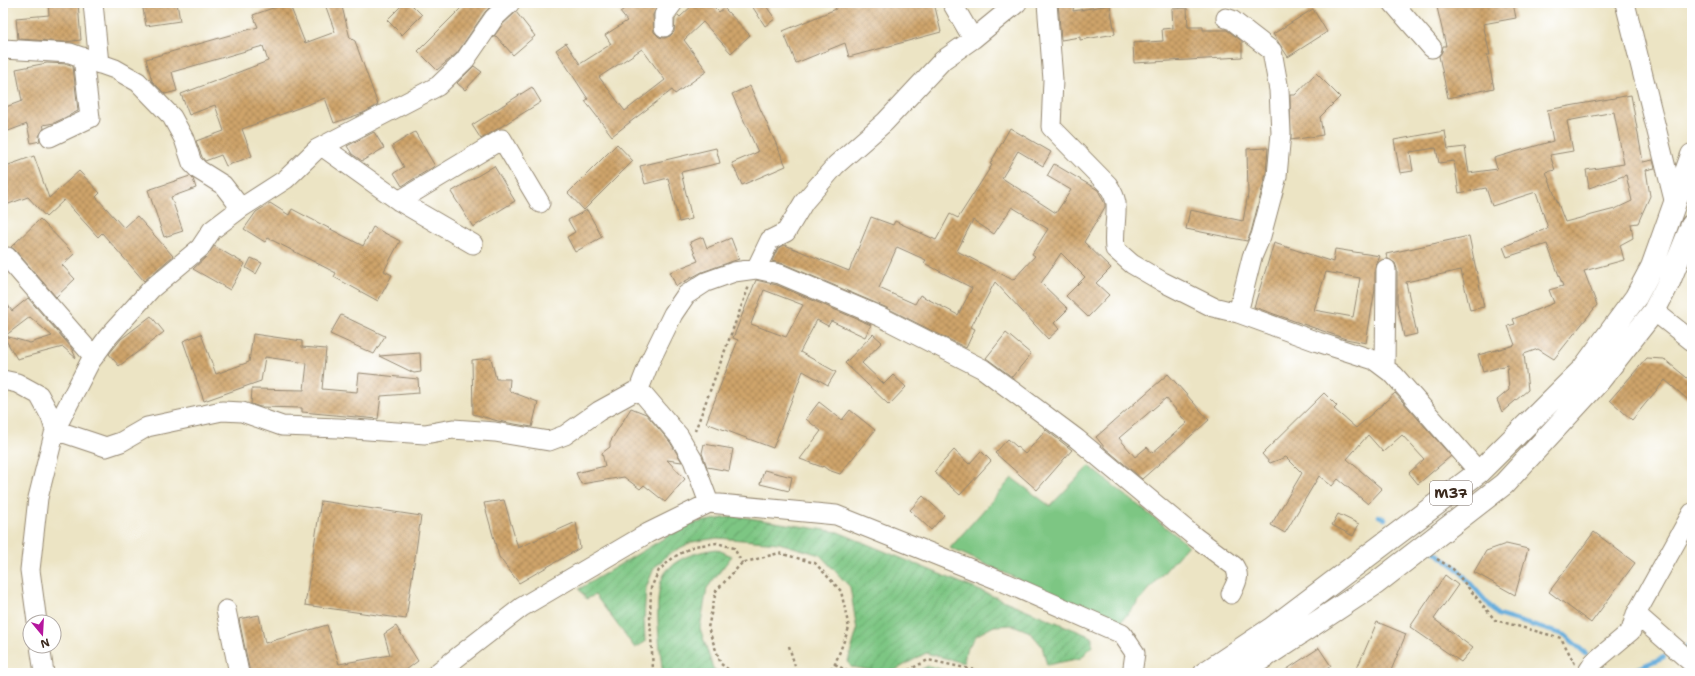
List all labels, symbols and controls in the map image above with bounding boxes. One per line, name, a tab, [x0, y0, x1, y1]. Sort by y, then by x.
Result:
road number: M37	[1430, 481, 1472, 505]
north arrow	[22, 614, 62, 654]
text: N	[38, 635, 51, 652]

